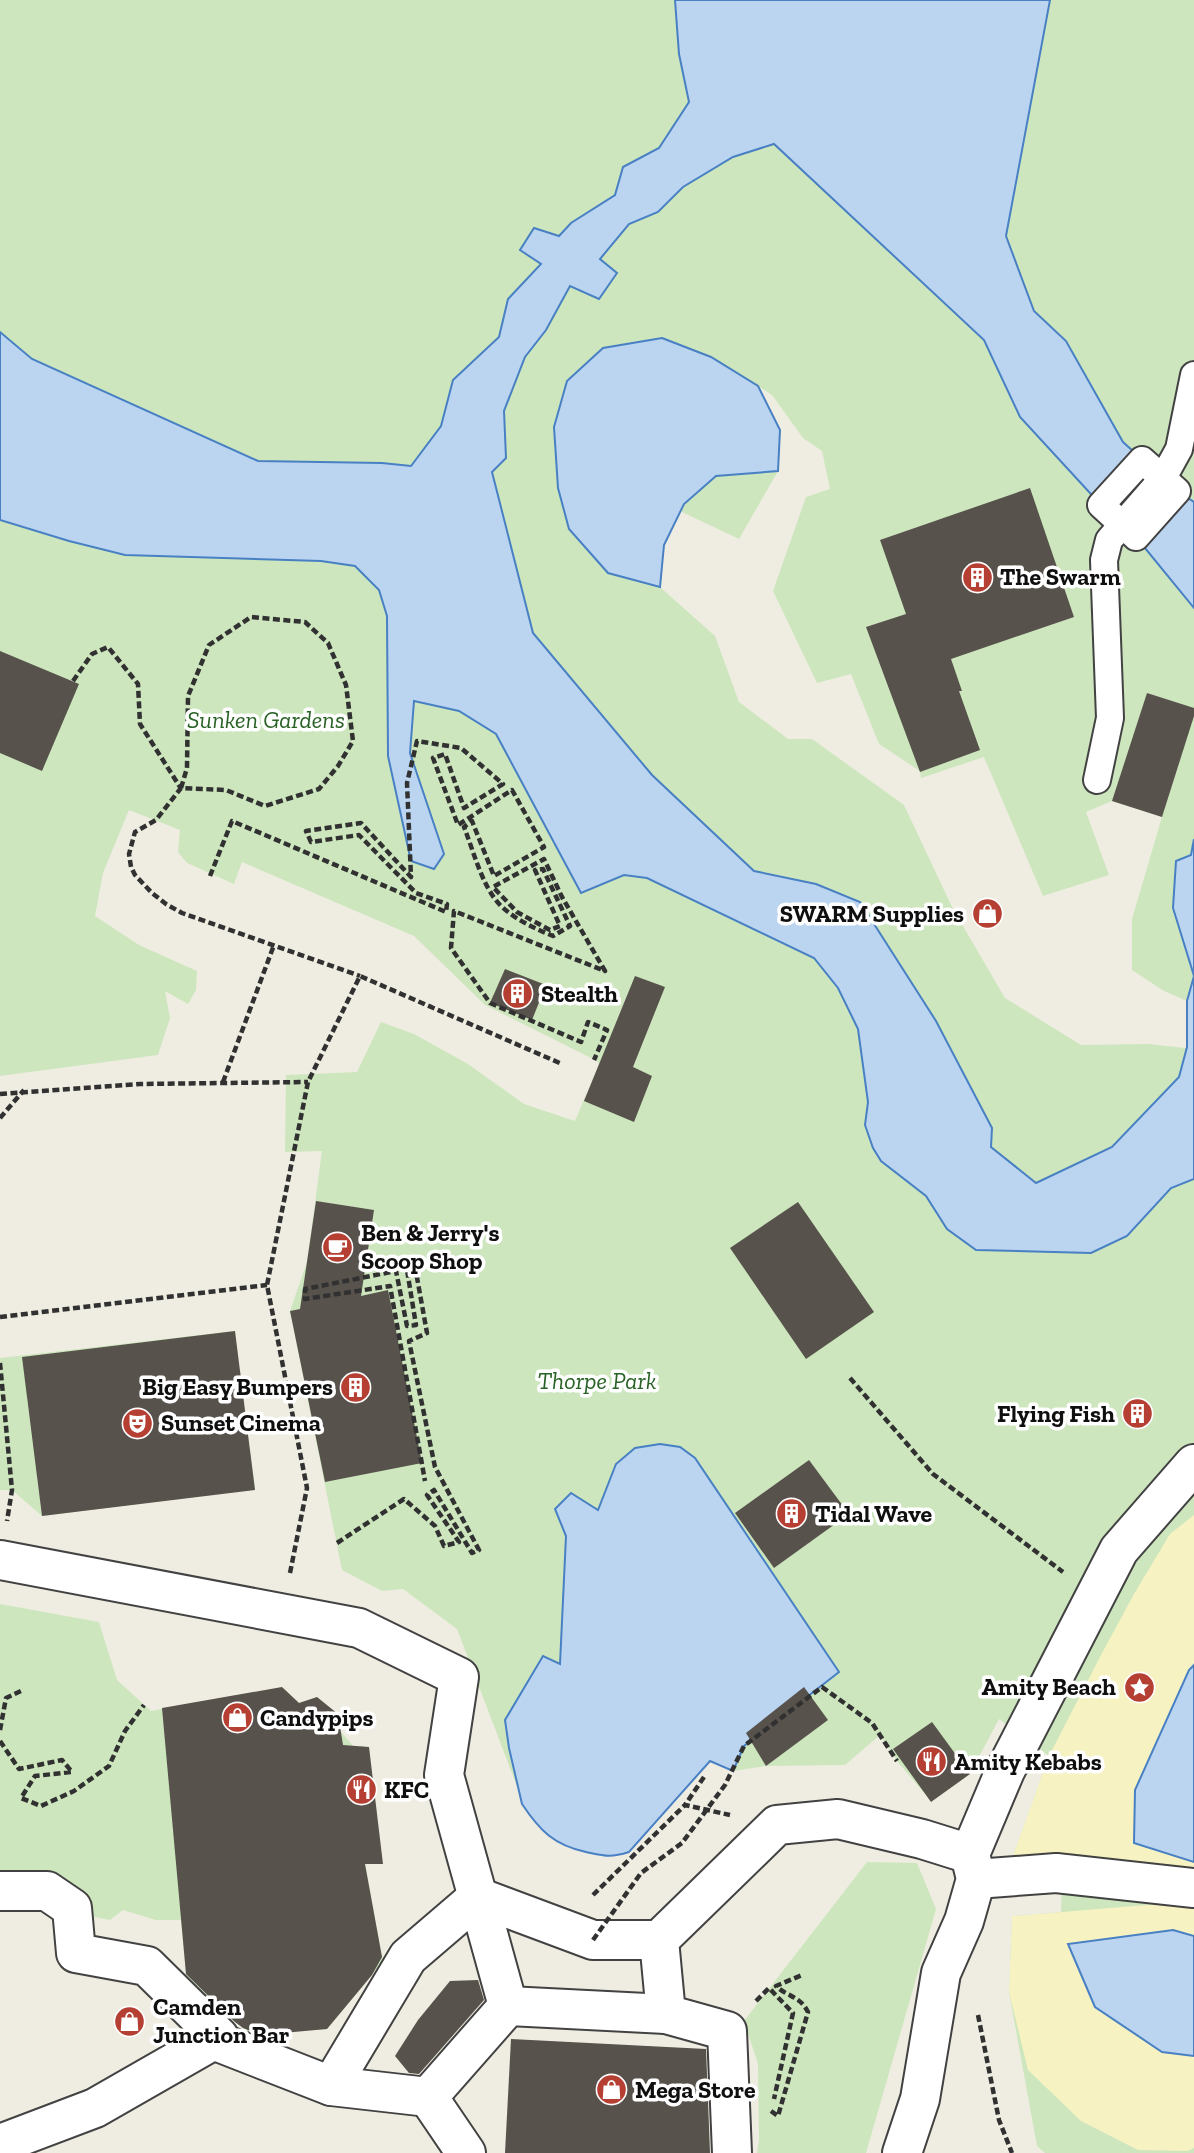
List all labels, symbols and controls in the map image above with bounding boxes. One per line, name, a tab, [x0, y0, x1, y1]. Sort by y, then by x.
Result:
building icon: The Swarm	[960, 560, 994, 594]
place label: The Swarm	[1000, 562, 1121, 591]
park label: Sunken Gardens	[187, 705, 345, 734]
shop icon: SWARM Supplies	[970, 897, 1004, 931]
place label: SWARM Supplies	[780, 899, 964, 928]
building icon: Stealth	[501, 977, 535, 1011]
place label: Stealth	[541, 979, 618, 1008]
place label: Ben & Jerry's Scoop Shop	[361, 1218, 500, 1275]
cafe icon: Ben & Jerry's Scoop Shop	[321, 1230, 355, 1264]
park label: Thorpe Park	[538, 1366, 657, 1395]
building icon: Big Easy Bumpers	[339, 1370, 373, 1404]
place label: Big Easy Bumpers	[142, 1372, 333, 1401]
building icon: Flying Fish	[1121, 1397, 1155, 1431]
place label: Flying Fish	[997, 1399, 1115, 1428]
theatre icon: Sunset Cinema	[121, 1406, 155, 1440]
place label: Sunset Cinema	[161, 1408, 321, 1437]
building icon: Tidal Wave	[775, 1497, 809, 1531]
place label: Tidal Wave	[815, 1499, 933, 1528]
place icon: Amity Beach	[1122, 1670, 1156, 1704]
place label: Amity Beach	[981, 1672, 1116, 1701]
shop icon: Candypips	[220, 1701, 254, 1735]
place label: Candypips	[260, 1703, 374, 1732]
restaurant icon: Amity Kebabs	[914, 1745, 948, 1779]
place label: Amity Kebabs	[954, 1747, 1102, 1776]
restaurant icon: KFC	[344, 1773, 378, 1807]
place label: KFC	[384, 1775, 429, 1804]
place label: Camden Junction Bar	[153, 1992, 290, 2049]
shop icon: Camden Junction Bar	[113, 2004, 147, 2038]
shop icon: Mega Store	[595, 2073, 629, 2107]
place label: Mega Store	[635, 2075, 756, 2104]

